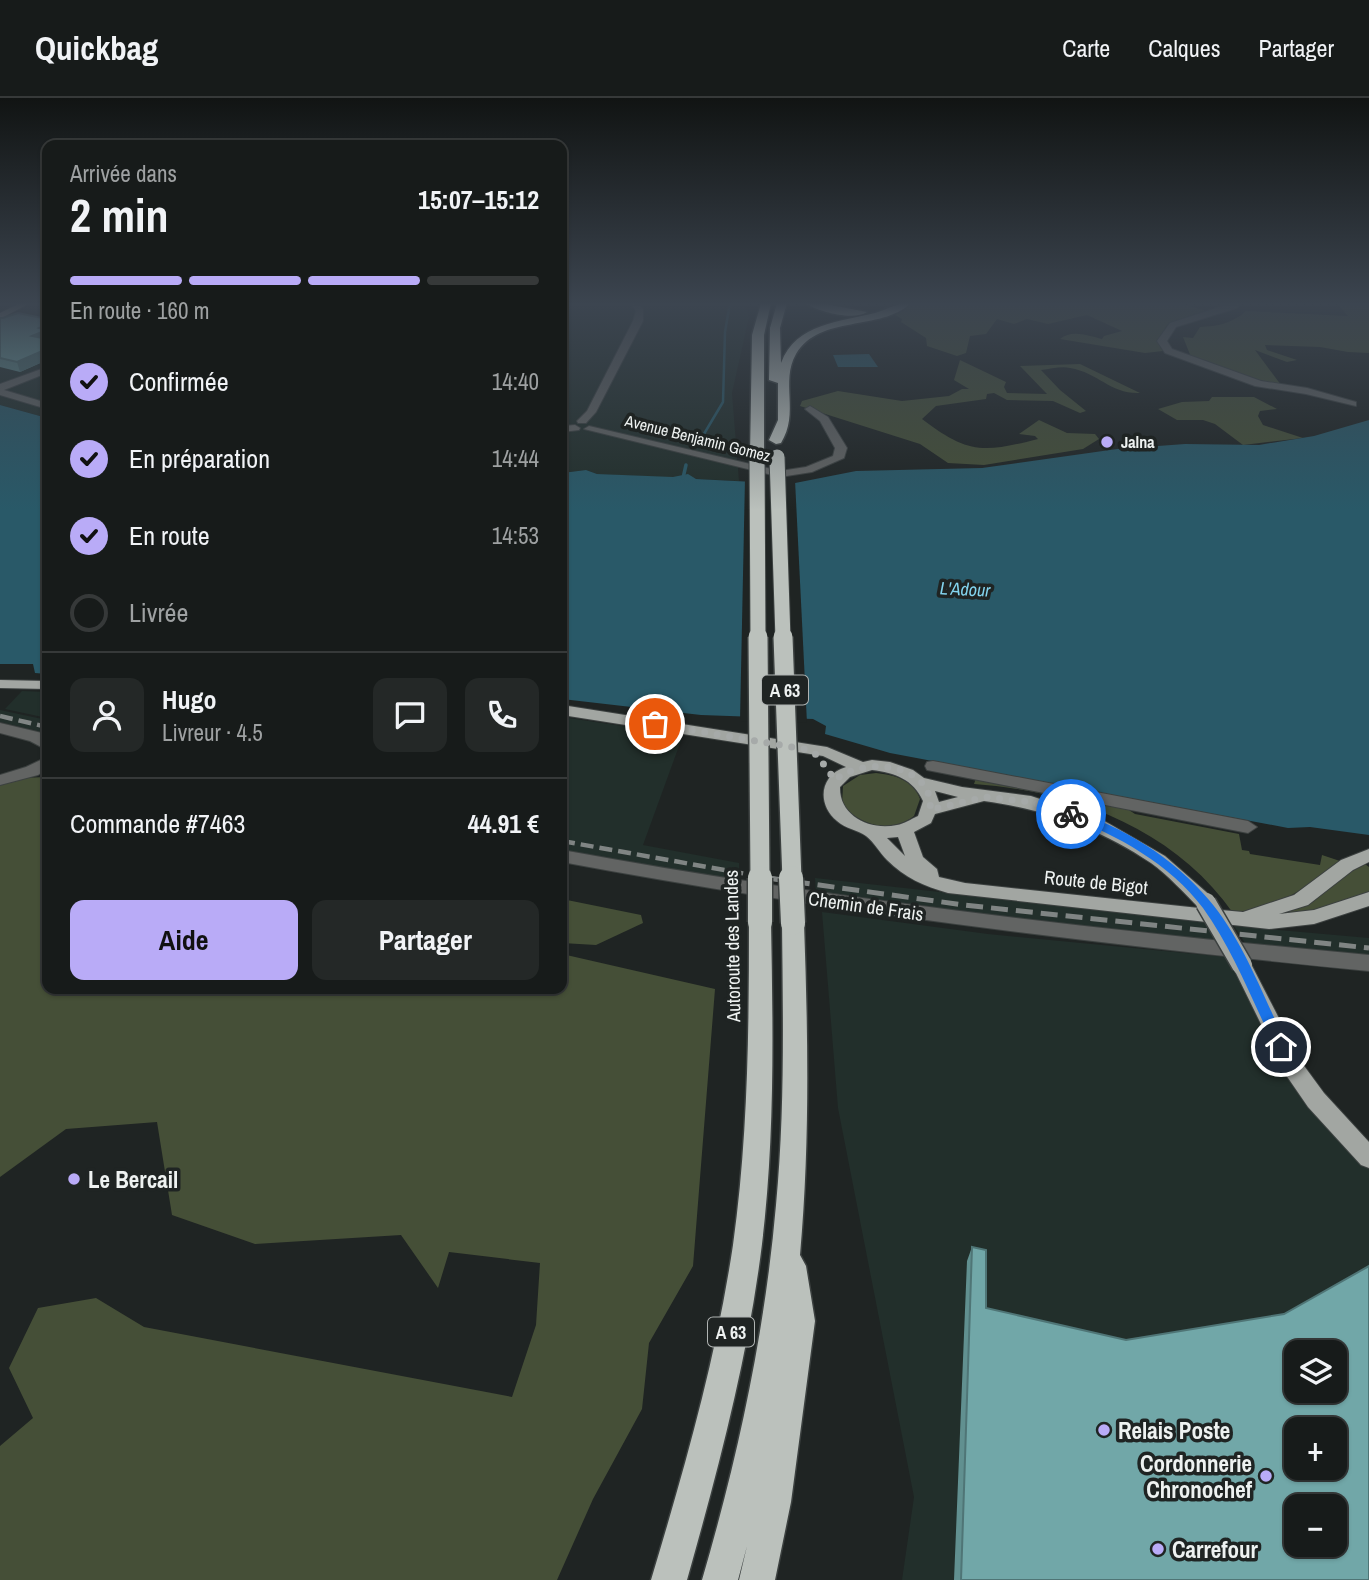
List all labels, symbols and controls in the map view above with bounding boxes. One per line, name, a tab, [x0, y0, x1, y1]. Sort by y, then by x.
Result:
text: Quickbag	[35, 26, 158, 70]
text: Carte	[1062, 32, 1110, 64]
text: Calques	[1148, 32, 1221, 64]
text: Partager	[1259, 32, 1334, 64]
text: Arrivée dans	[70, 158, 177, 189]
text: 15:07–15:12	[418, 182, 539, 217]
text: 2 min	[70, 184, 169, 246]
text: En route · 160 m	[70, 295, 209, 326]
icon: check	[70, 363, 108, 401]
text: Confirmée	[129, 364, 229, 399]
text: 14:40	[492, 366, 539, 397]
street label: Avenue Benjamin Gomez	[622, 409, 774, 467]
place label: Jalna	[1121, 431, 1155, 453]
marker: Jalna	[1099, 434, 1115, 450]
icon: check	[70, 440, 108, 478]
text: En préparation	[129, 441, 270, 476]
text: 14:44	[492, 443, 539, 474]
icon: check	[70, 517, 108, 555]
text: En route	[129, 518, 210, 553]
text: 14:53	[492, 520, 539, 551]
water label: L'Adour	[939, 575, 992, 603]
text: Livrée	[129, 595, 188, 630]
road number: A 63	[762, 676, 808, 704]
button: person	[70, 678, 144, 752]
button: chat	[373, 678, 447, 752]
button: phone	[465, 678, 539, 752]
text: Hugo	[162, 682, 216, 717]
pin	[625, 694, 685, 754]
icon: bag	[636, 705, 674, 743]
text: Livreur · 4.5	[162, 717, 263, 748]
courier	[1036, 779, 1106, 849]
icon: bike	[1052, 795, 1090, 833]
text: Commande #7463	[70, 806, 245, 841]
text: 44.91 €	[468, 806, 539, 841]
street label: Route de Bigot	[1043, 864, 1150, 900]
street label: Autoroute des Landes	[718, 869, 746, 1023]
street label: Chemin de Frais	[807, 885, 925, 927]
button: Aide	[70, 900, 298, 980]
button: Partager	[312, 900, 539, 980]
pin	[1251, 1017, 1311, 1077]
icon: home	[1262, 1028, 1300, 1066]
place label: Le Bercail	[88, 1164, 178, 1195]
marker: Le Bercail	[66, 1171, 82, 1187]
road number: A 63	[708, 1317, 754, 1346]
map controls	[1284, 1340, 1347, 1557]
button: layers	[1284, 1340, 1347, 1403]
place label: Relais Poste	[1118, 1415, 1230, 1446]
button: +	[1284, 1417, 1347, 1480]
marker: Relais Poste	[1096, 1422, 1112, 1438]
place label: Cordonnerie Chronochef	[1140, 1448, 1253, 1505]
marker: Cordonnerie Chronochef	[1258, 1468, 1274, 1484]
button: −	[1284, 1494, 1347, 1557]
place label: Carrefour	[1172, 1534, 1259, 1565]
marker: Carrefour	[1150, 1541, 1166, 1557]

